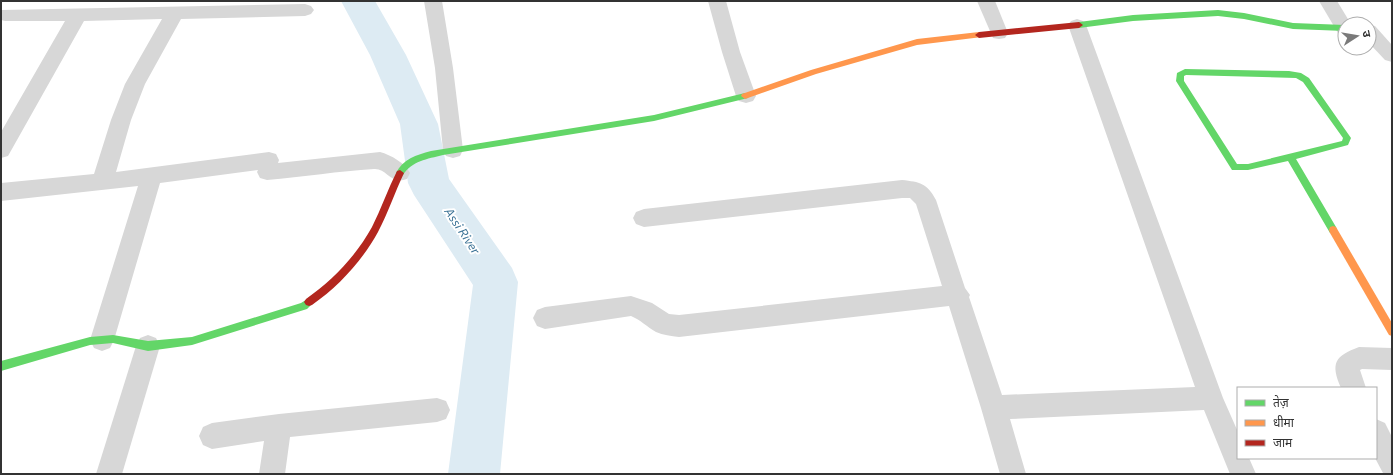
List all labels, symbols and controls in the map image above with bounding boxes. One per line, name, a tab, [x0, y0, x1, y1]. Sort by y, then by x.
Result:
north arrow	[1337, 16, 1377, 56]
text: उ	[1360, 29, 1374, 39]
water label: Assi River	[442, 204, 484, 257]
legend	[1237, 387, 1377, 459]
text: तेज़	[1273, 395, 1290, 409]
text: धीमा	[1273, 415, 1295, 429]
text: जाम	[1273, 435, 1293, 449]

